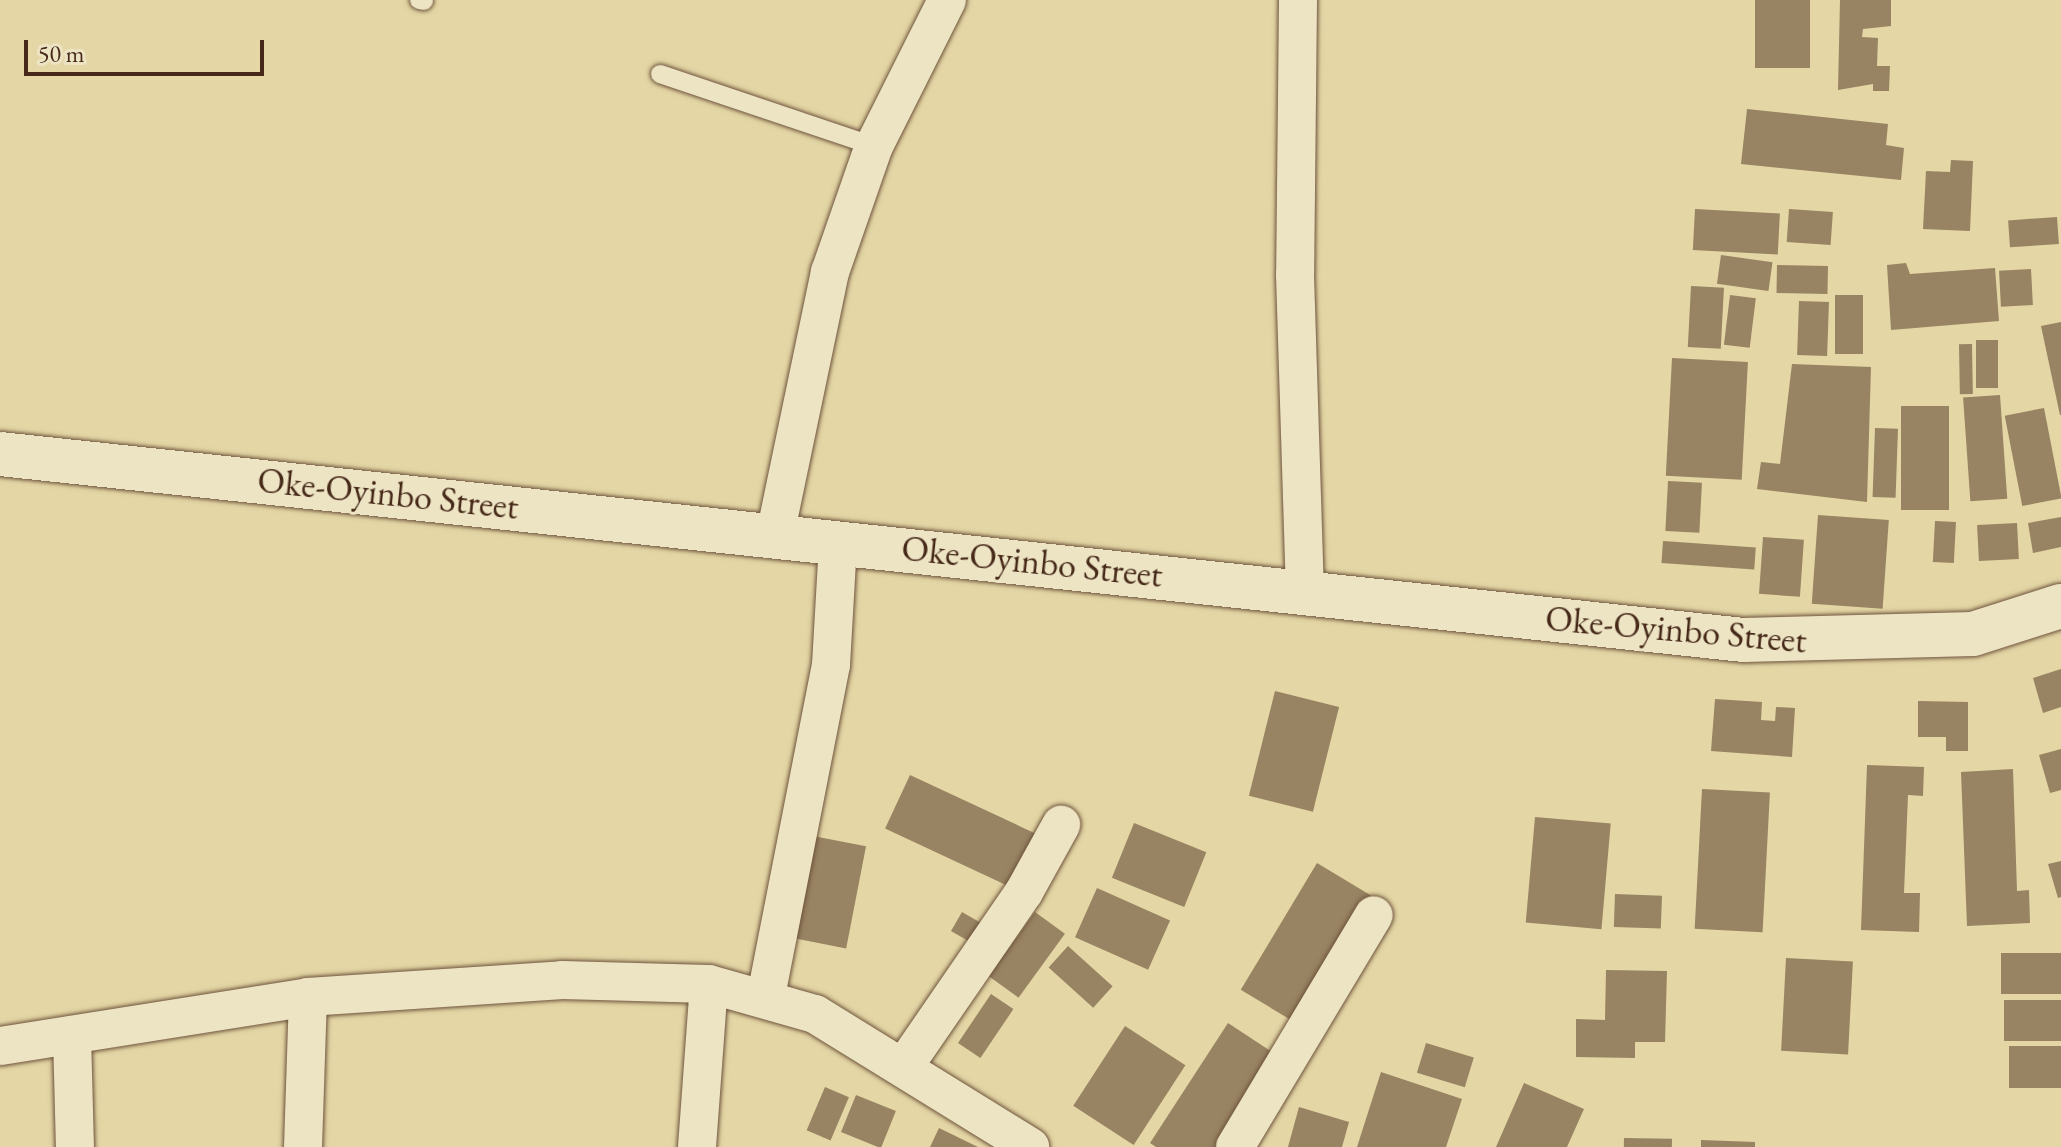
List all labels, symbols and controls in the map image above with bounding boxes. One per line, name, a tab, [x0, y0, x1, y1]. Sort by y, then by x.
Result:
scale bar	[28, 24, 268, 74]
text: 50 m	[38, 38, 85, 69]
street label: Oke-Oyinbo Street	[255, 458, 521, 528]
street label: Oke-Oyinbo Street	[899, 526, 1165, 596]
street label: Oke-Oyinbo Street	[1544, 596, 1808, 662]

